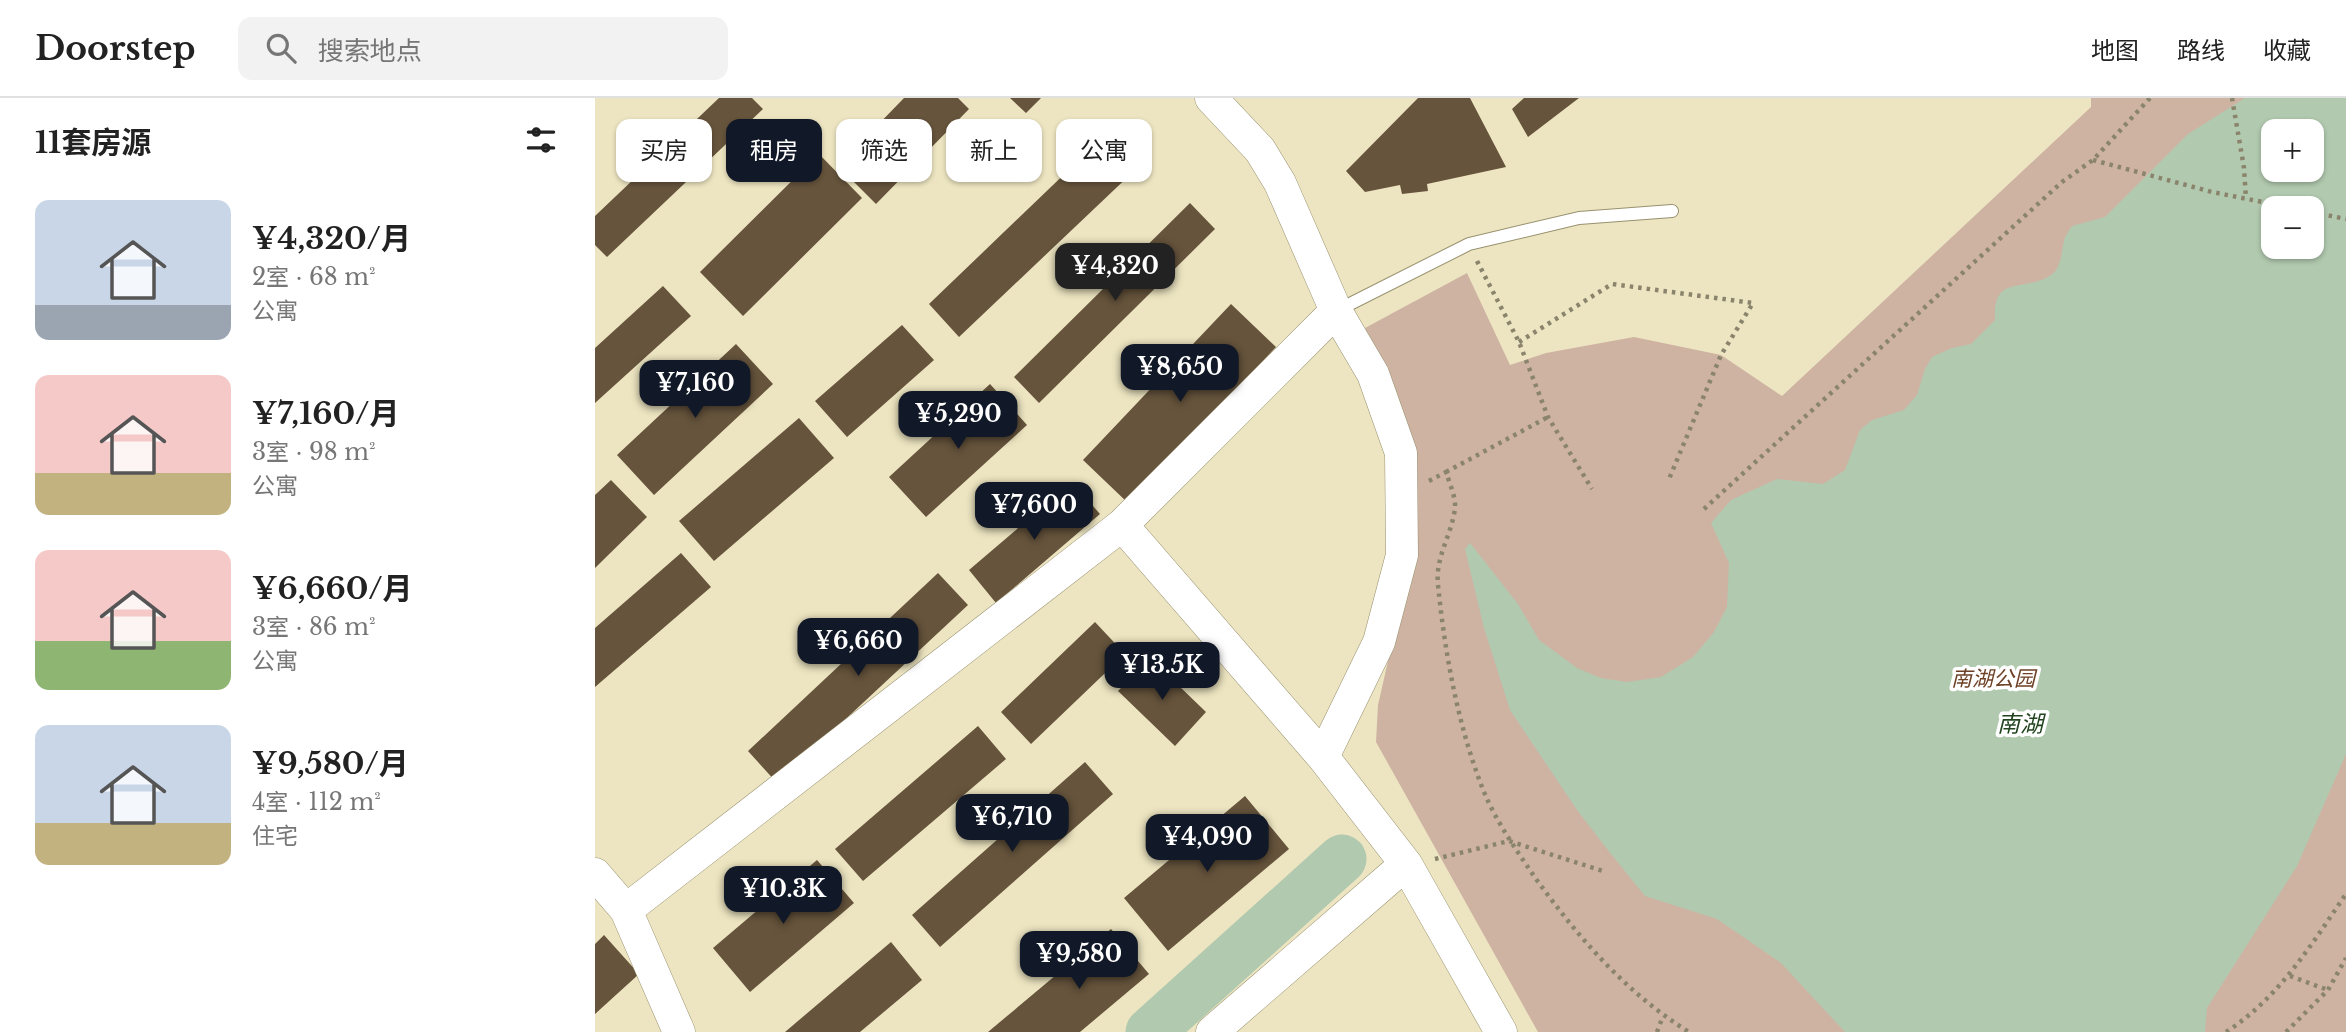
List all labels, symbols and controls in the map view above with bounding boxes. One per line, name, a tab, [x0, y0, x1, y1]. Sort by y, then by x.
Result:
search box	[238, 17, 728, 80]
text: Doorstep	[35, 28, 196, 69]
icon: search	[262, 29, 300, 67]
text: 搜索地点	[318, 35, 422, 67]
text: 地图	[2091, 36, 2139, 65]
text: 路线	[2177, 36, 2225, 65]
text: 收藏	[2263, 36, 2311, 65]
chip: 买房	[616, 119, 712, 182]
chip: 租房	[726, 119, 822, 182]
chip: 筛选	[836, 119, 932, 182]
chip: 新上	[946, 119, 1042, 182]
chip: 公寓	[1056, 119, 1152, 182]
map controls	[2261, 119, 2324, 259]
button: +	[2261, 119, 2324, 182]
icon: filters	[522, 121, 560, 159]
text: 11套房源	[35, 124, 151, 161]
button: −	[2261, 196, 2324, 259]
text: ¥4,320/月	[252, 220, 411, 257]
icon: home	[91, 228, 175, 312]
pin: ¥4,320	[1058, 244, 1172, 303]
text: ¥4,320	[1071, 252, 1159, 280]
text: 2室 · 68 m²	[252, 263, 376, 291]
text: 公寓	[252, 297, 298, 325]
pin: ¥8,650	[1123, 344, 1237, 404]
text: ¥8,650	[1137, 353, 1223, 381]
pin: ¥7,160	[638, 360, 752, 420]
text: ¥7,160	[655, 369, 735, 397]
pin: ¥5,290	[901, 392, 1015, 451]
text: ¥7,160/月	[252, 395, 399, 432]
text: ¥5,290	[914, 400, 1002, 428]
icon: home	[91, 403, 175, 487]
text: 3室 · 98 m²	[252, 438, 376, 466]
text: 公寓	[252, 472, 298, 500]
pin: ¥7,600	[977, 482, 1091, 542]
text: ¥7,600	[991, 491, 1077, 519]
text: ¥6,660/月	[252, 570, 413, 607]
icon: home	[91, 578, 175, 662]
text: 3室 · 86 m²	[252, 613, 376, 641]
pin: ¥6,660	[801, 618, 915, 678]
text: ¥6,660	[813, 627, 903, 655]
pin: ¥13.5K	[1105, 642, 1219, 702]
text: 公寓	[252, 647, 298, 675]
text: ¥13.5K	[1121, 651, 1203, 679]
park label: 南湖公园	[1951, 666, 2038, 692]
water label: 南湖	[1997, 710, 2046, 738]
text: ¥9,580/月	[252, 745, 409, 782]
icon: home	[91, 753, 175, 837]
text: 4室 · 112 m²	[252, 788, 381, 816]
pin: ¥6,710	[955, 794, 1069, 854]
text: ¥6,710	[972, 803, 1052, 831]
pin: ¥4,090	[1150, 814, 1264, 874]
text: 住宅	[252, 822, 298, 850]
text: ¥4,090	[1162, 823, 1252, 851]
pin: ¥10.3K	[726, 866, 840, 926]
text: ¥10.3K	[740, 875, 826, 903]
pin: ¥9,580	[1022, 932, 1136, 991]
text: ¥9,580	[1036, 940, 1122, 968]

